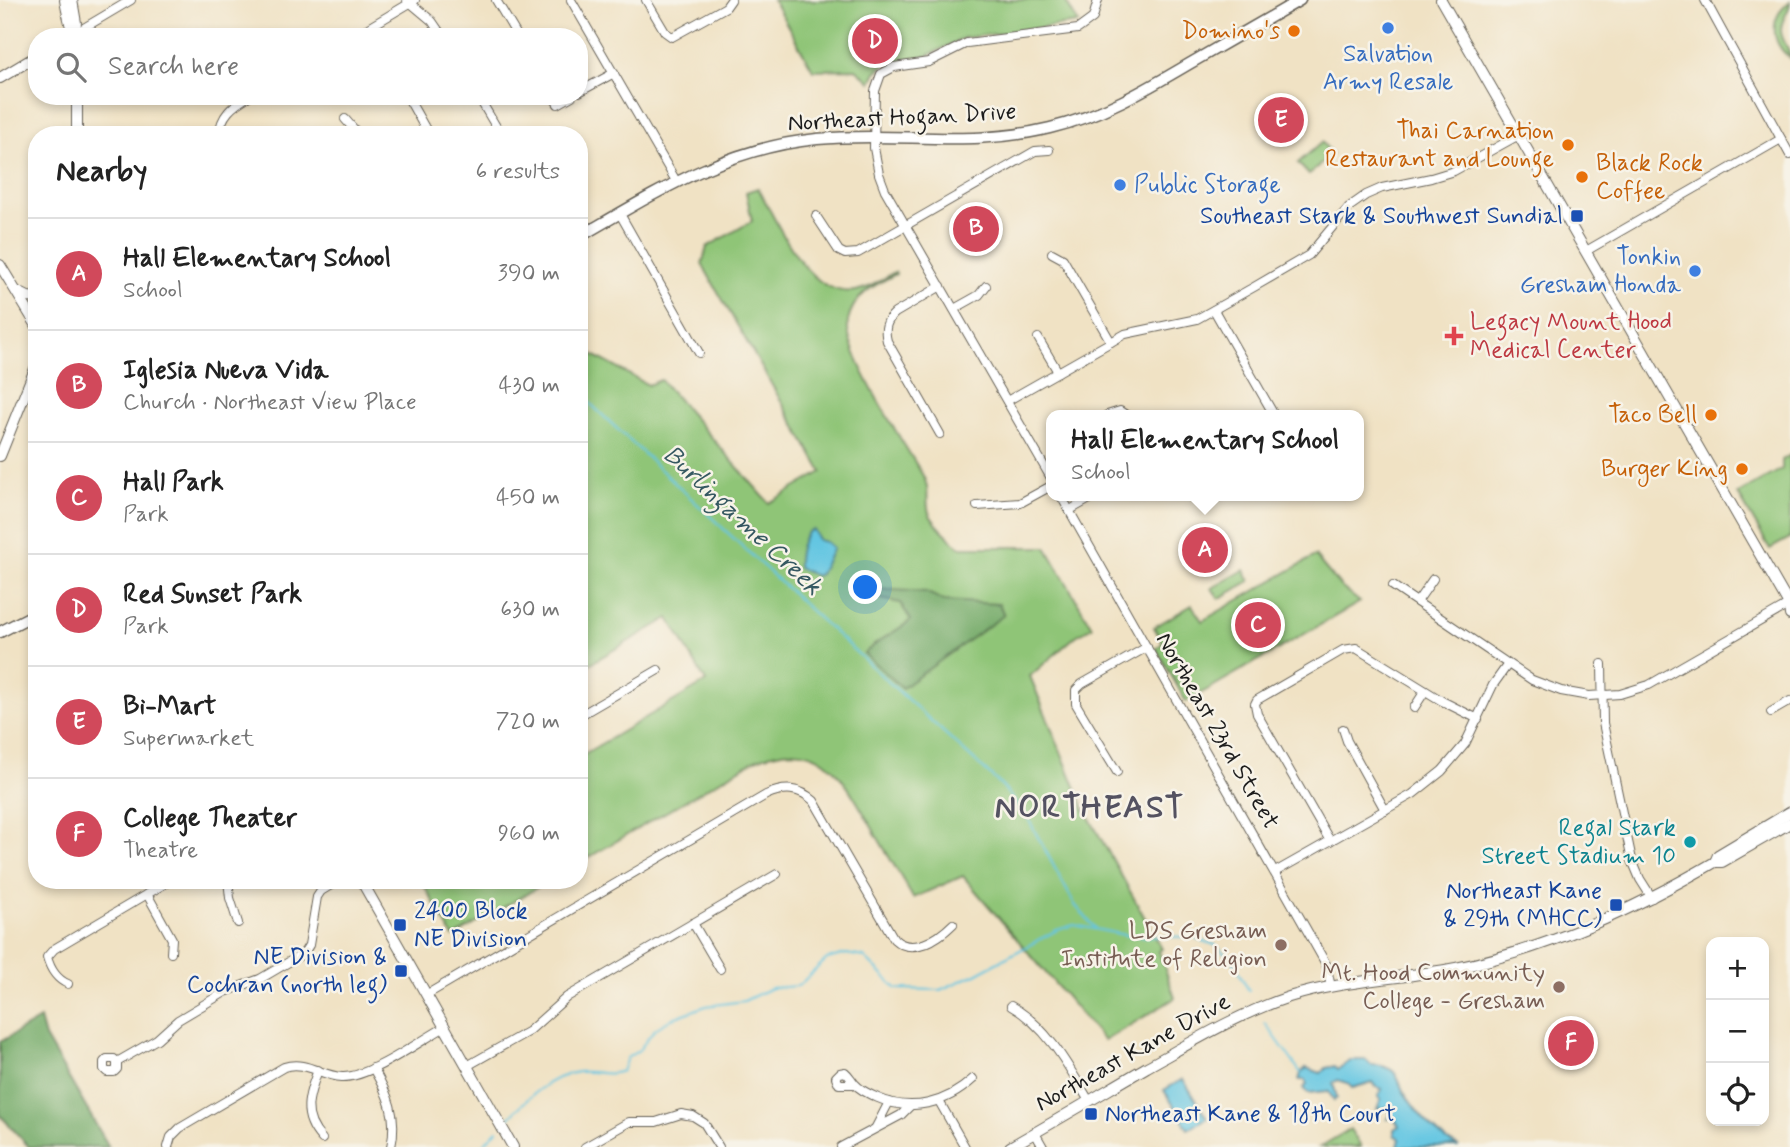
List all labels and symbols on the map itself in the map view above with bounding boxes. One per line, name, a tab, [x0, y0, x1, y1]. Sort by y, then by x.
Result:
pin: D	[852, 15, 898, 67]
place label: Domino's	[1182, 16, 1280, 47]
marker: Salvation Army Resale	[1380, 20, 1396, 36]
marker: Domino's	[1286, 23, 1302, 39]
place label: Salvation Army Resale	[1323, 39, 1453, 98]
pin: E	[1258, 94, 1304, 146]
street label: Northeast Hogan Drive	[787, 97, 1017, 142]
place label: Thai Carnation Restaurant and Lounge	[1325, 116, 1554, 178]
marker: Thai Carnation Restaurant and Lounge	[1560, 137, 1576, 153]
place label: Black Rock Coffee	[1596, 148, 1703, 207]
marker: Black Rock Coffee	[1574, 169, 1590, 185]
place label: Public Storage	[1134, 170, 1281, 204]
marker: Public Storage	[1112, 177, 1128, 193]
place label: Southeast Stark & Southwest Sundial	[1200, 201, 1563, 232]
pin: B	[953, 203, 999, 255]
marker: Southeast Stark & Southwest Sundial	[1569, 208, 1585, 224]
place label: Tonkin Gresham Honda	[1520, 242, 1682, 301]
marker: Tonkin Gresham Honda	[1687, 263, 1703, 279]
place label: Legacy Mount Hood Medical Center	[1470, 307, 1672, 366]
marker: Legacy Mount Hood Medical Center	[1444, 326, 1464, 346]
place label: Taco Bell	[1608, 400, 1697, 431]
marker: Taco Bell	[1703, 407, 1719, 423]
water label: Burlingame Creek	[653, 438, 829, 606]
place label: Burger King	[1601, 454, 1728, 487]
marker: Burger King	[1734, 461, 1750, 477]
pin: A	[1182, 524, 1228, 576]
your location	[848, 570, 882, 604]
pin: C	[1235, 599, 1281, 651]
street label: Northeast 23rd Street	[1148, 627, 1286, 835]
district label: NORTHEAST	[995, 787, 1185, 829]
place label: Regal Stark Street Stadium 10	[1482, 813, 1676, 872]
marker: Regal Stark Street Stadium 10	[1682, 834, 1698, 850]
place label: Northeast Kane & 29th (MHCC)	[1443, 876, 1602, 935]
place label: 2400 Block NE Division	[414, 896, 528, 955]
marker: Northeast Kane & 29th (MHCC)	[1608, 897, 1624, 913]
place label: LDS Gresham Institute of Religion	[1061, 916, 1267, 975]
marker: 2400 Block NE Division	[392, 917, 408, 933]
marker: LDS Gresham Institute of Religion	[1273, 937, 1289, 953]
place label: NE Division & Cochran (north leg)	[187, 942, 387, 1004]
place label: Mt. Hood Community College - Gresham	[1322, 958, 1545, 1017]
marker: NE Division & Cochran (north leg)	[393, 963, 409, 979]
marker: Mt. Hood Community College - Gresham	[1551, 979, 1567, 995]
street label: Northeast Kane Drive	[1030, 986, 1236, 1119]
pin: F	[1548, 1017, 1594, 1069]
place label: Northeast Kane & 18th Court	[1105, 1099, 1396, 1130]
marker: Northeast Kane & 18th Court	[1083, 1106, 1099, 1122]

